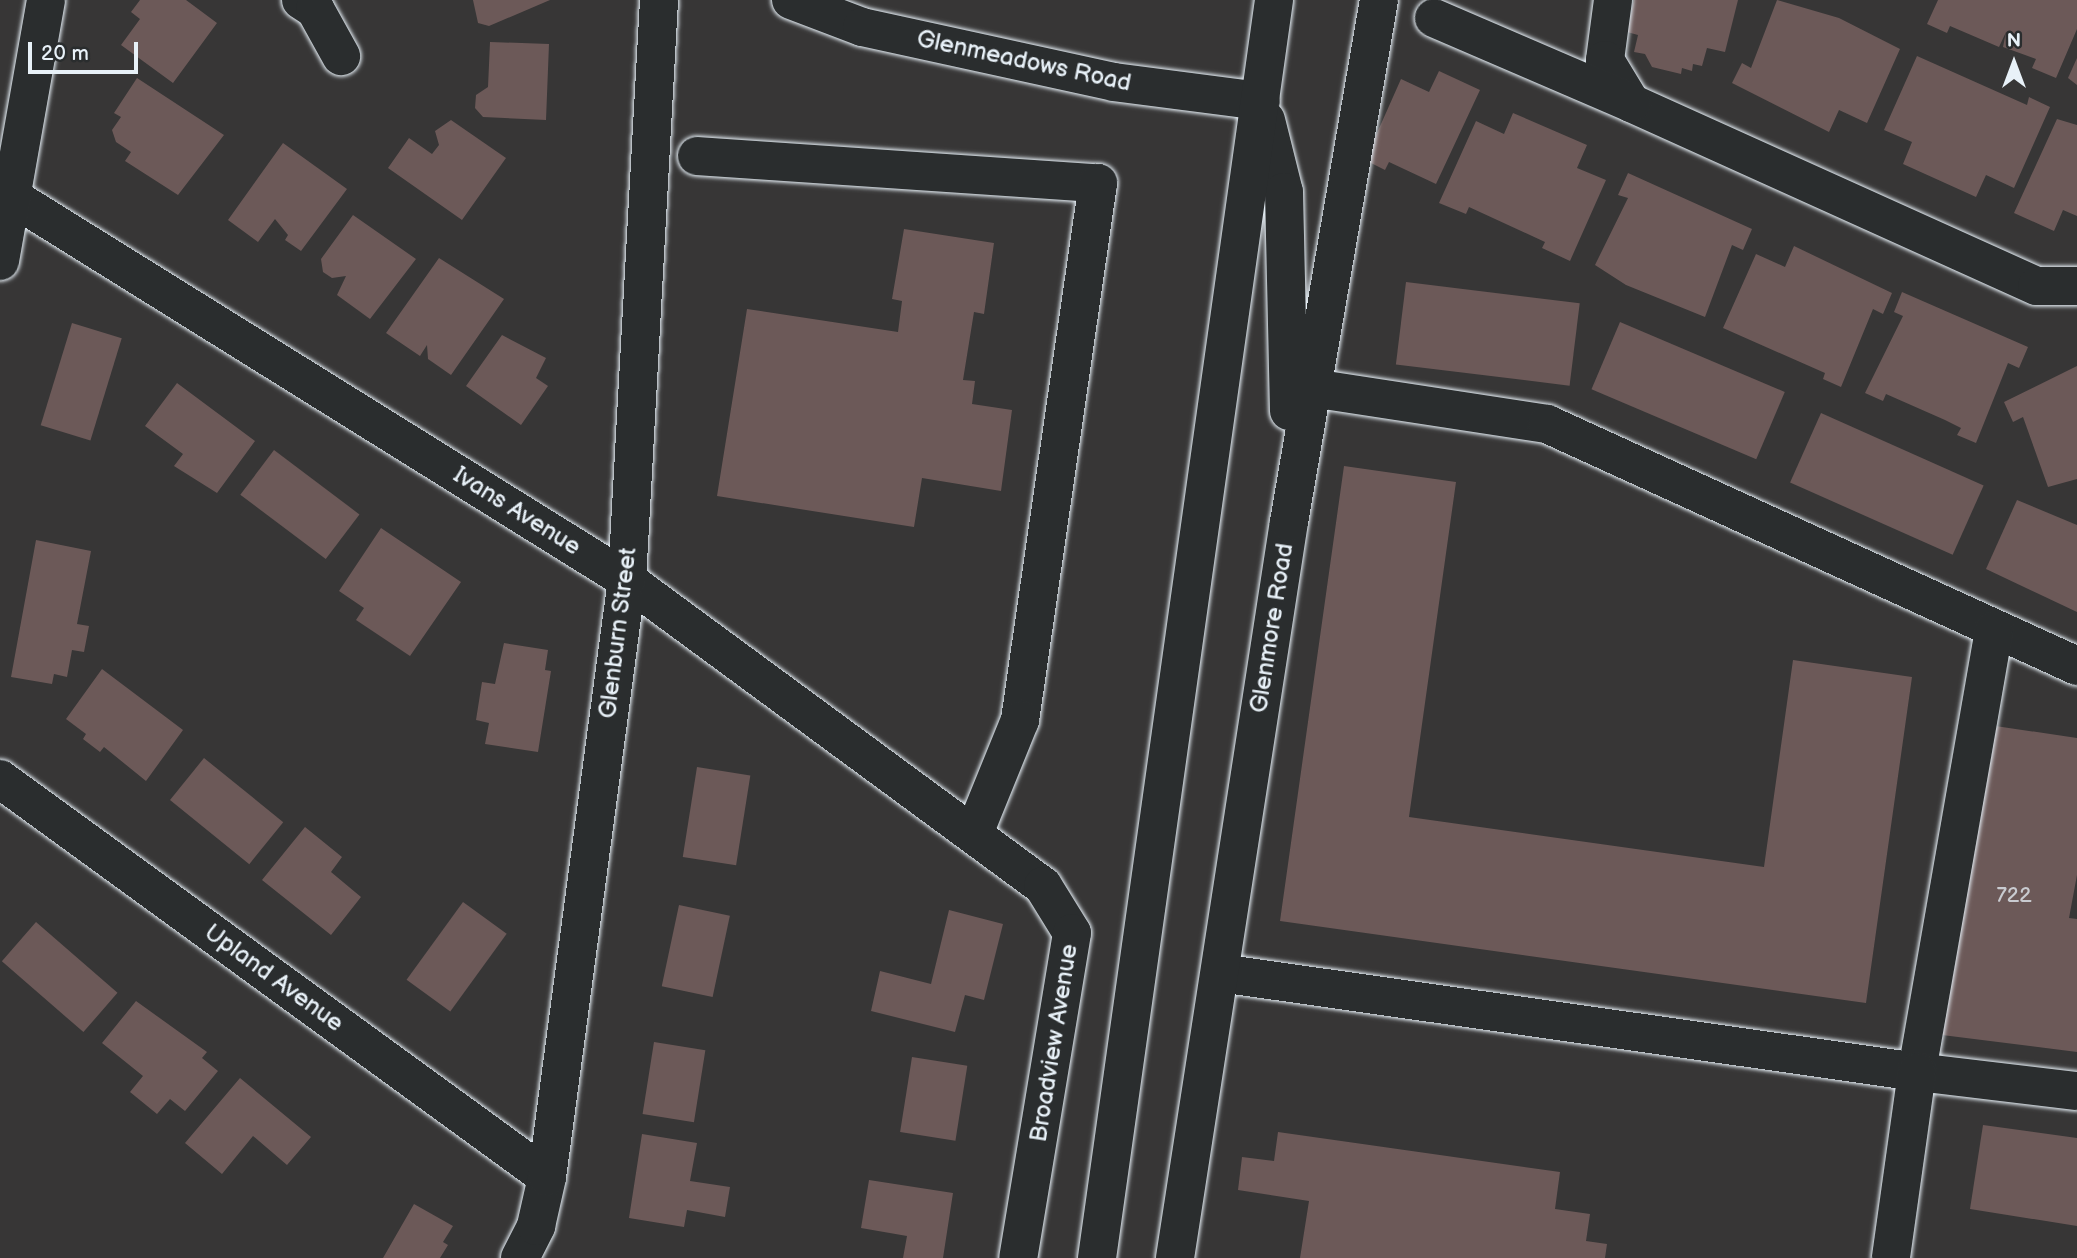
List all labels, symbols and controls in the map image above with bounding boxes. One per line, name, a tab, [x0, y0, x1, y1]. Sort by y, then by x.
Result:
street label: Glenmeadows Road	[914, 24, 1134, 98]
scale bar	[32, 28, 142, 72]
north arrow	[1979, 28, 2049, 98]
text: N	[2007, 30, 2021, 53]
text: 20 m	[41, 41, 89, 66]
street label: Ivans Avenue	[448, 460, 586, 562]
street label: Glenmore Road	[1244, 541, 1300, 715]
street label: Glenburn Street	[593, 546, 643, 720]
house number: 722	[1996, 883, 2032, 909]
street label: Upland Avenue	[199, 918, 349, 1038]
street label: Broadview Avenue	[1024, 942, 1084, 1144]

